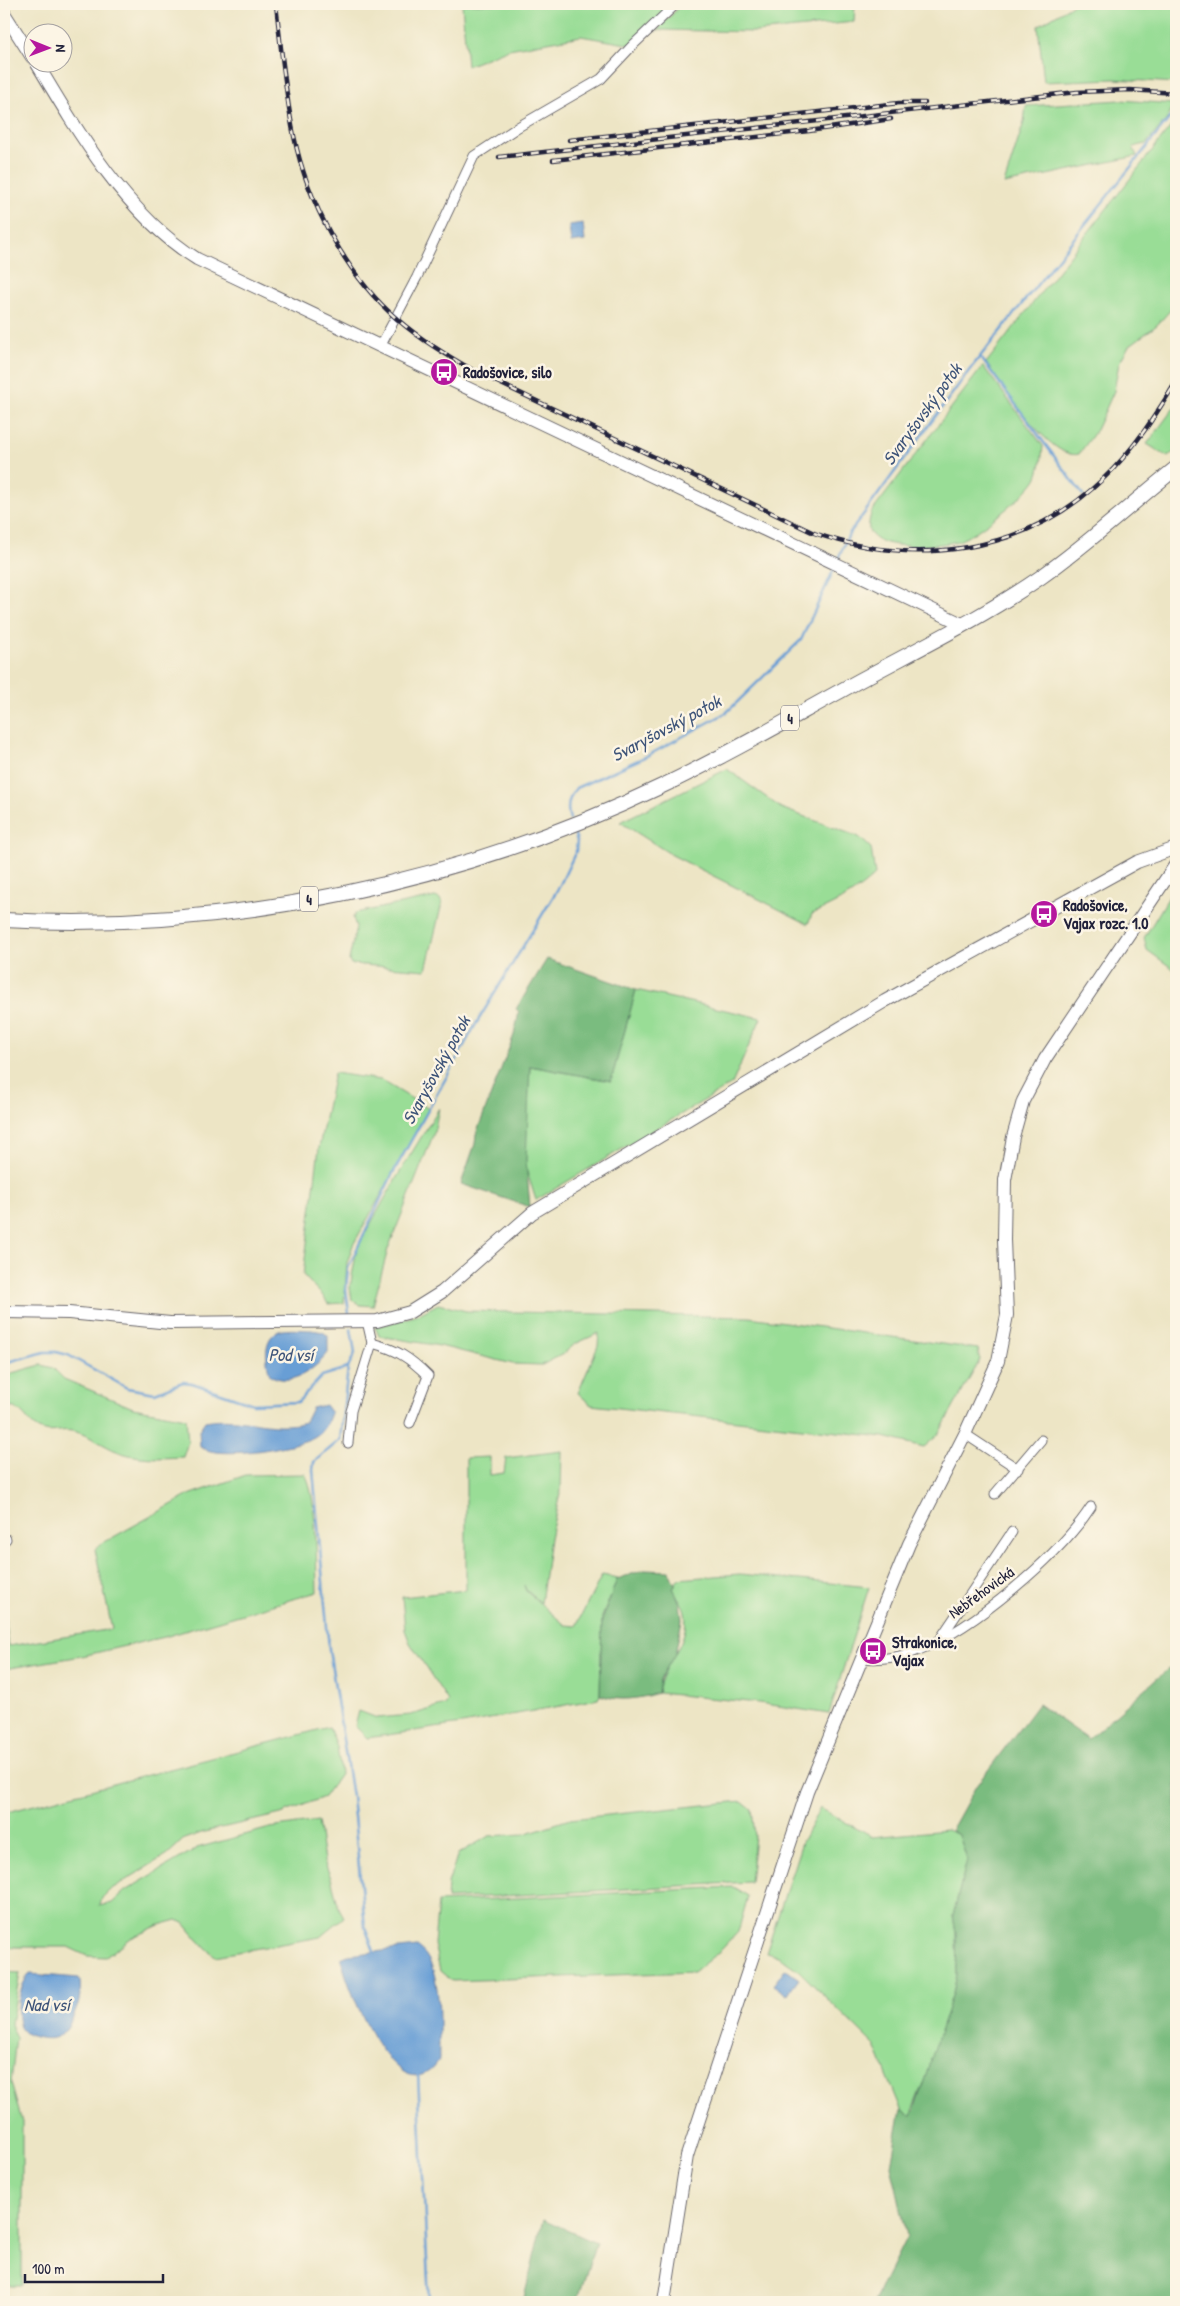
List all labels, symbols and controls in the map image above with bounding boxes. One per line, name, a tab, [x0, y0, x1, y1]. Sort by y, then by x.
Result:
north arrow	[22, 22, 72, 72]
text: N	[52, 44, 71, 53]
bus stop icon: Radošovice, silo	[429, 357, 459, 387]
water label: Svaryšovský potok	[876, 357, 968, 470]
place label: Radošovice, silo	[463, 361, 552, 383]
water label: Svaryšovský potok	[607, 688, 726, 767]
road number: 4	[781, 706, 799, 730]
road number: 4	[300, 886, 318, 912]
place label: Radošovice, Vajax rozc. 1.0	[1063, 894, 1148, 934]
bus stop icon: Radošovice, Vajax rozc. 1.0	[1029, 899, 1059, 929]
water label: Svaryšovský potok	[396, 1010, 477, 1129]
water label: Pod vsí	[268, 1342, 317, 1367]
street label: Nebřehovická	[944, 1561, 1018, 1623]
place label: Strakonice, Vajax	[892, 1631, 957, 1671]
bus stop icon: Strakonice, Vajax	[858, 1636, 888, 1666]
water label: Nad vsí	[24, 1992, 73, 2017]
scale bar	[25, 2251, 162, 2283]
text: 100 m	[32, 2258, 65, 2279]

